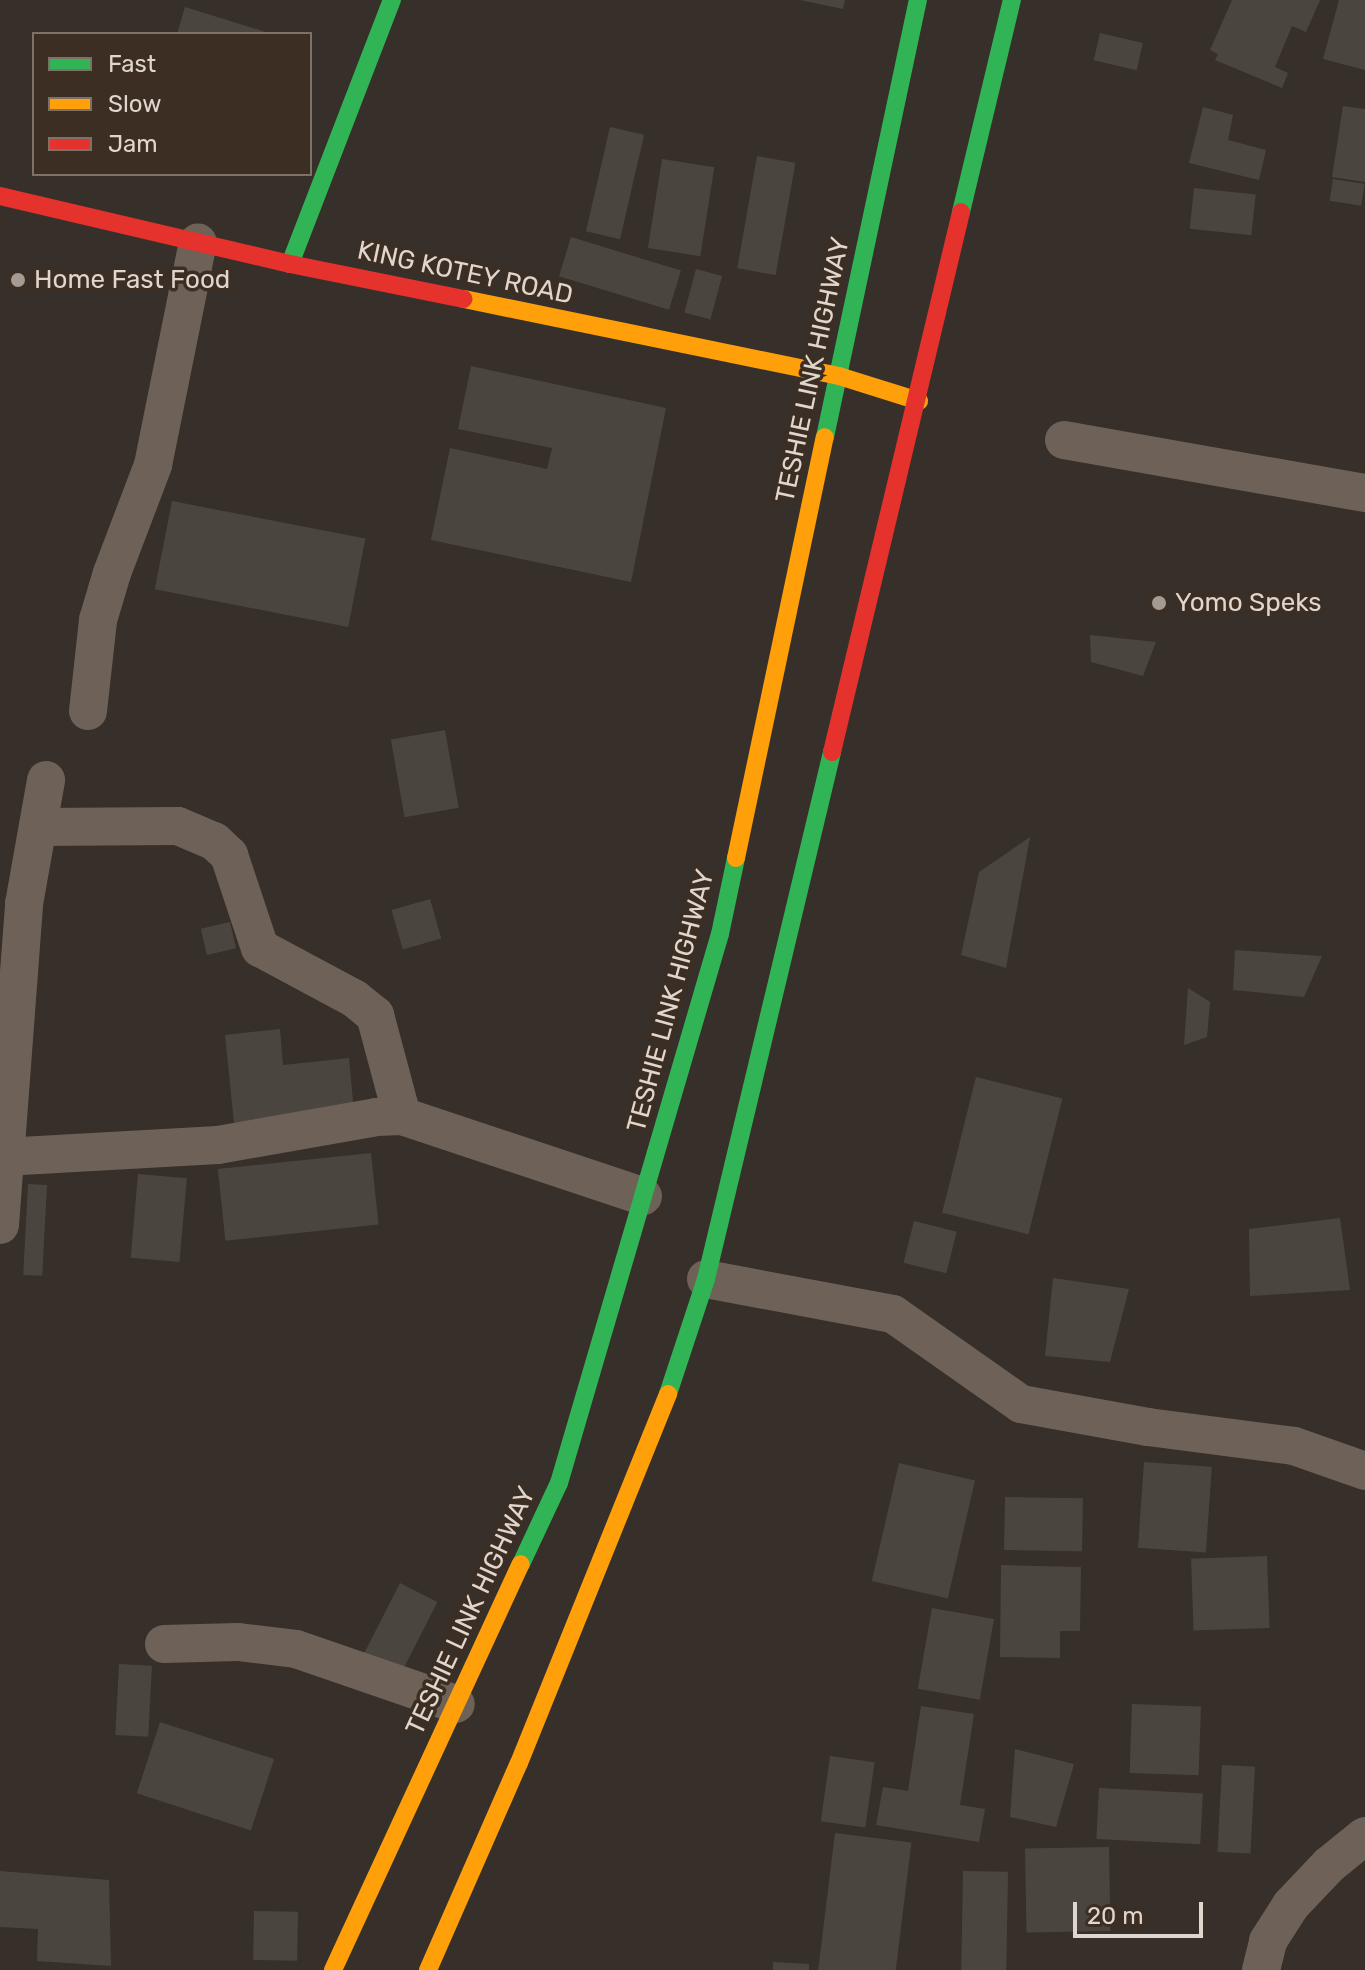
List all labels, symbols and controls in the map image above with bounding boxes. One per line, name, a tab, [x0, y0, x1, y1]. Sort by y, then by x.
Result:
legend	[32, 32, 312, 176]
text: Fast	[108, 50, 156, 78]
text: Slow	[108, 90, 161, 118]
text: Jam	[108, 130, 158, 158]
street label: TESHIE LINK HIGHWAY	[770, 234, 856, 506]
street label: KING KOTEY ROAD	[354, 235, 576, 311]
place label: Home Fast Food	[34, 264, 230, 296]
marker: Home Fast Food	[9, 271, 27, 289]
place label: Yomo Speks	[1175, 587, 1322, 619]
marker: Yomo Speks	[1150, 594, 1168, 612]
street label: TESHIE LINK HIGHWAY	[621, 866, 721, 1136]
street label: TESHIE LINK HIGHWAY	[400, 1482, 542, 1740]
scale bar	[1077, 1886, 1207, 1936]
text: 20 m	[1087, 1902, 1144, 1930]

